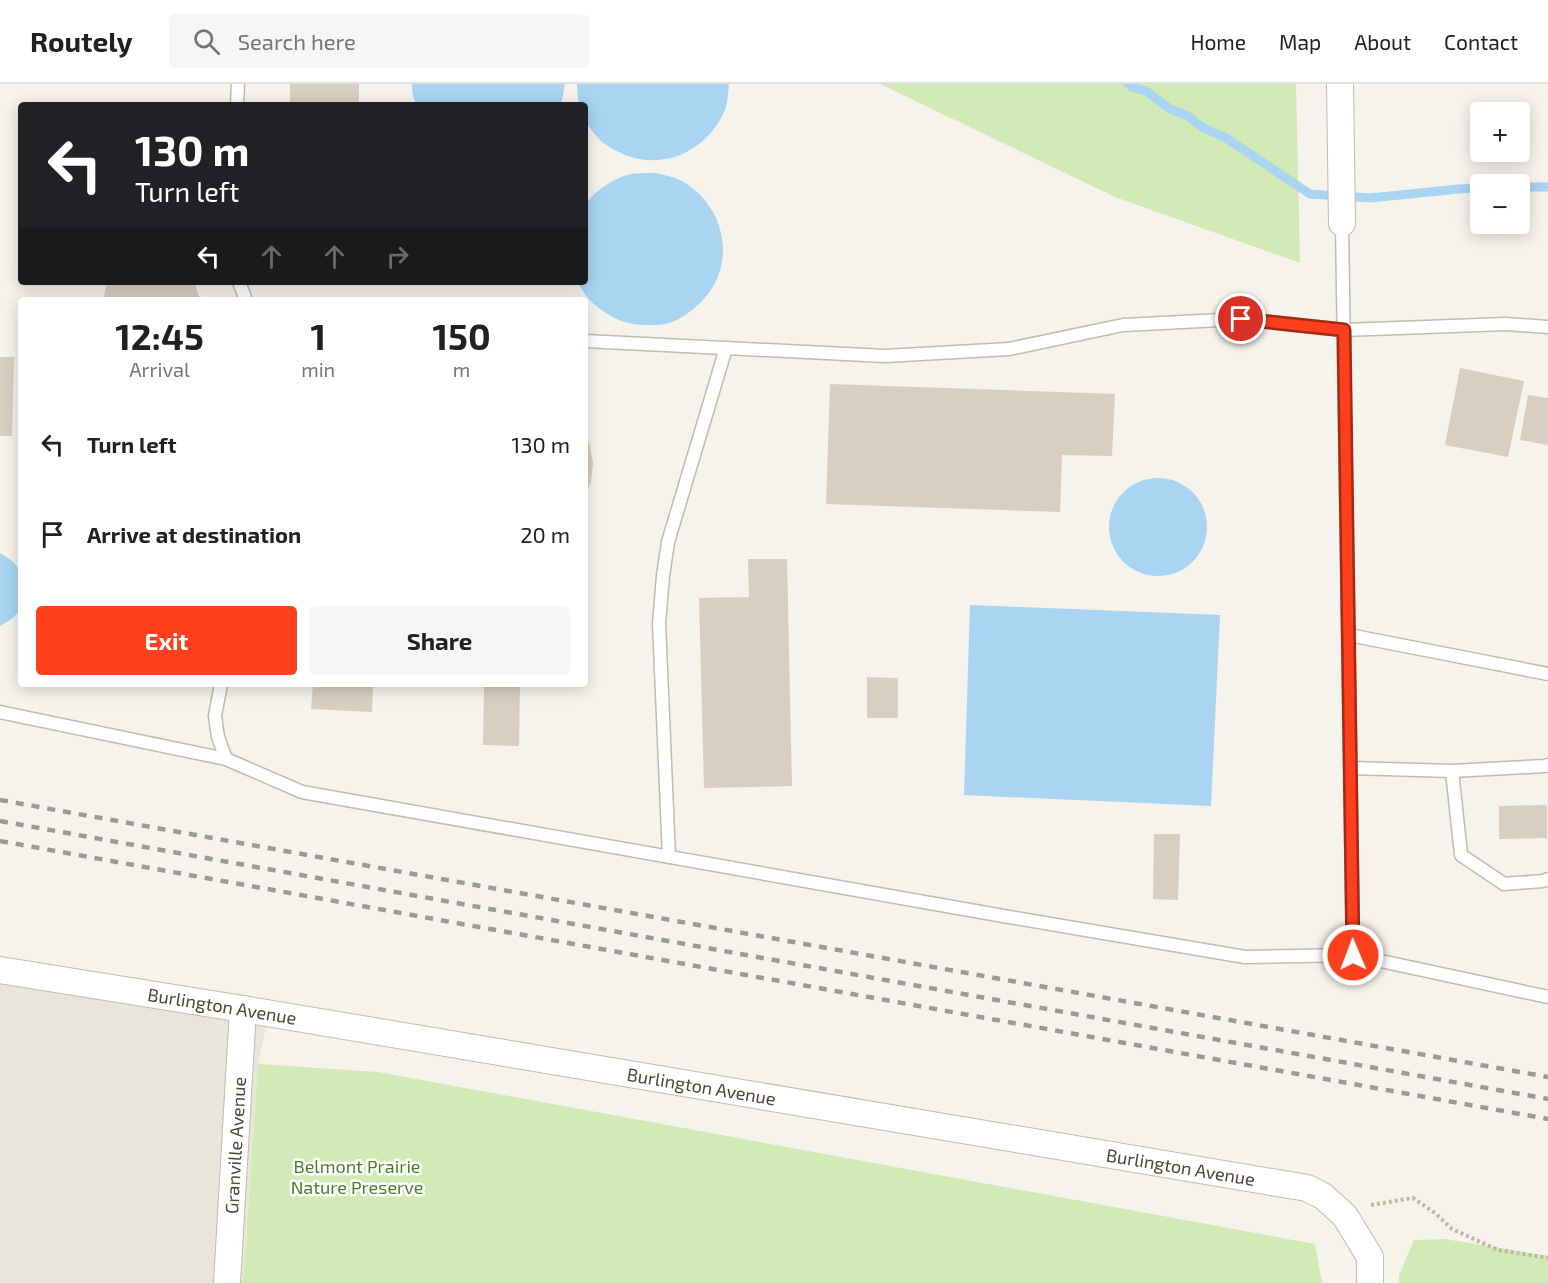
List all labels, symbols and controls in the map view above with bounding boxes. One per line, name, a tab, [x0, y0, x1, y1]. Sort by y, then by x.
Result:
search box	[169, 14, 589, 68]
text: Routely	[30, 24, 133, 58]
icon: search	[190, 25, 223, 58]
text: Search here	[238, 28, 356, 54]
text: Home	[1190, 29, 1246, 54]
text: Map	[1279, 29, 1321, 54]
text: About	[1354, 29, 1411, 54]
text: Contact	[1444, 29, 1518, 54]
map controls	[1470, 102, 1530, 234]
button: +	[1470, 102, 1530, 162]
text: 130 m	[135, 124, 250, 174]
icon: left	[36, 126, 114, 204]
button: −	[1470, 174, 1530, 234]
text: Turn left	[135, 175, 239, 207]
icon: left	[192, 240, 225, 273]
icon: ahead	[255, 240, 288, 273]
icon: ahead	[318, 240, 351, 273]
icon: right	[381, 240, 414, 273]
pin	[1215, 293, 1266, 344]
icon: arrive	[1224, 302, 1257, 335]
text: 12:45	[115, 314, 204, 357]
text: 1	[310, 314, 326, 357]
text: 150	[433, 314, 491, 357]
text: Arrival	[129, 357, 190, 381]
text: min	[301, 357, 335, 381]
text: m	[453, 357, 470, 381]
icon: left	[36, 428, 69, 461]
text: Turn left	[87, 431, 176, 457]
text: 130 m	[512, 431, 570, 457]
icon: arrive	[36, 518, 69, 551]
text: Arrive at destination	[87, 521, 301, 547]
text: 20 m	[520, 521, 570, 547]
button: Exit	[36, 606, 297, 675]
button: Share	[309, 606, 570, 675]
position arrow	[1321, 923, 1385, 987]
street label: Burlington Avenue	[146, 983, 298, 1029]
street label: Burlington Avenue	[625, 1063, 777, 1109]
street label: Granville Avenue	[220, 1076, 250, 1214]
street label: Burlington Avenue	[1105, 1143, 1257, 1190]
park label: Belmont Prairie Nature Preserve	[291, 1155, 423, 1198]

